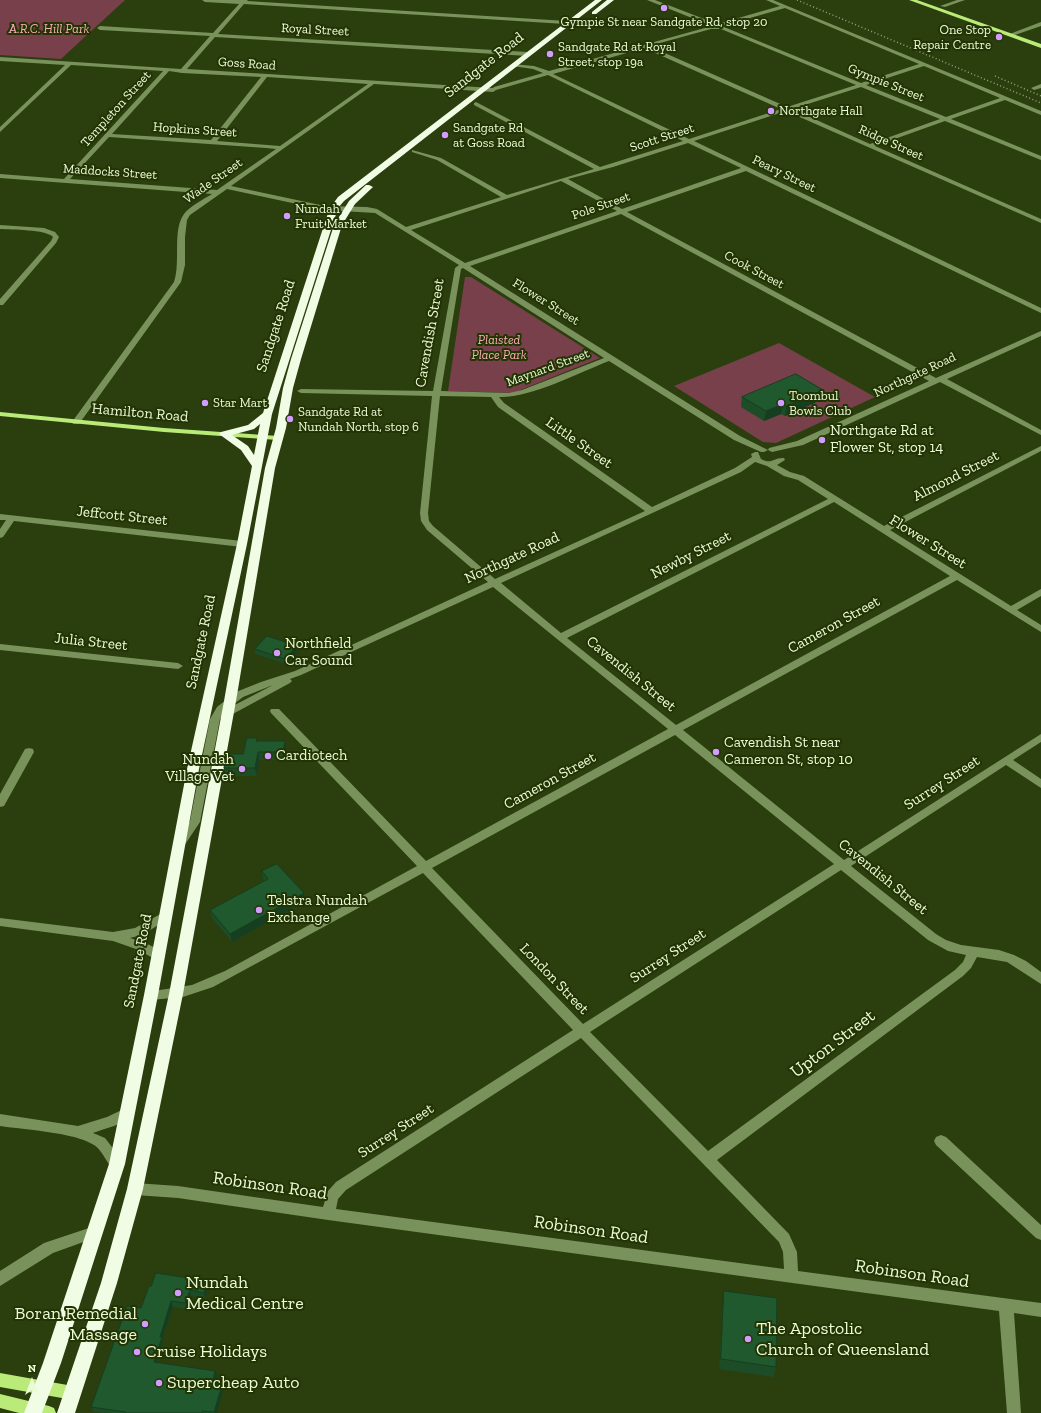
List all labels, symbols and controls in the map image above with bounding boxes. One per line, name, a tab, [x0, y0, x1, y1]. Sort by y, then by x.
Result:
marker: Gympie St near Sandgate Rd, stop 20	[659, 3, 669, 13]
place label: Gympie St near Sandgate Rd, stop 20	[561, 14, 767, 30]
street label: Royal Street	[281, 20, 349, 40]
park label: A.R.C. Hill Park	[9, 21, 89, 37]
place label: One Stop Repair Centre	[913, 22, 991, 53]
street label: Sandgate Road	[441, 28, 527, 102]
marker: One Stop Repair Centre	[994, 32, 1004, 42]
place label: Sandgate Rd at Royal Street, stop 19a	[558, 39, 676, 70]
marker: Sandgate Rd at Royal Street, stop 19a	[545, 49, 555, 59]
street label: Goss Road	[218, 54, 276, 74]
street label: Gympie Street	[846, 61, 926, 105]
street label: Templeton Street	[78, 68, 154, 150]
place label: Northgate Hall	[779, 103, 863, 119]
marker: Northgate Hall	[766, 106, 776, 116]
street label: Hopkins Street	[153, 119, 237, 141]
place label: Sandgate Rd at Goss Road	[453, 120, 525, 151]
street label: Scott Street	[628, 120, 696, 156]
street label: Ridge Street	[856, 122, 926, 164]
marker: Sandgate Rd at Goss Road	[440, 130, 450, 140]
street label: Peary Street	[750, 152, 818, 196]
street label: Wade Street	[181, 155, 245, 207]
street label: Maddocks Street	[62, 161, 158, 183]
street label: Pole Street	[570, 189, 632, 223]
place label: Nundah Fruit Market	[295, 201, 367, 232]
marker: Nundah Fruit Market	[282, 211, 292, 221]
street label: Cook Street	[721, 248, 787, 292]
street label: Flower Street	[510, 275, 582, 329]
street label: Cavendish Street	[412, 277, 448, 389]
street label: Sandgate Road	[253, 278, 299, 374]
park label: Plaisted Place Park	[471, 332, 527, 363]
street label: Maynard Street	[504, 346, 592, 390]
street label: Northgate Road	[871, 349, 959, 401]
place label: Toombul Bowls Club	[789, 388, 851, 419]
place label: Star Mart	[213, 395, 267, 411]
marker: Star Mart	[200, 398, 210, 408]
marker: Toombul Bowls Club	[776, 398, 786, 408]
street label: Hamilton Road	[91, 400, 189, 426]
place label: Sandgate Rd at Nundah North, stop 6	[298, 404, 419, 435]
street label: Little Street	[542, 413, 616, 473]
marker: Sandgate Rd at Nundah North, stop 6	[285, 414, 295, 424]
place label: Northgate Rd at Flower St, stop 14	[830, 422, 943, 457]
marker: Northgate Rd at Flower St, stop 14	[817, 435, 827, 445]
street label: Almond Street	[910, 447, 1002, 505]
street label: Jeffcott Street	[76, 502, 168, 530]
street label: Flower Street	[886, 511, 970, 573]
street label: Newby Street	[648, 527, 734, 583]
street label: Northgate Road	[462, 528, 562, 588]
street label: Cameron Street	[785, 592, 883, 658]
street label: Sandgate Road	[182, 593, 220, 691]
street label: Julia Street	[54, 629, 128, 655]
street label: Cavendish Street	[583, 632, 679, 716]
place label: Northfield Car Sound	[285, 635, 353, 670]
marker: Northfield Car Sound	[272, 648, 282, 658]
place label: Cavendish St near Cameron St, stop 10	[724, 734, 853, 769]
place label: Cardiotech	[276, 747, 347, 765]
marker: Cavendish St near Cameron St, stop 10	[711, 747, 721, 757]
street label: Cameron Street	[501, 748, 599, 814]
place label: Nundah Village Vet	[165, 751, 234, 786]
marker: Cardiotech	[263, 751, 273, 761]
street label: Surrey Street	[901, 752, 983, 814]
marker: Nundah Village Vet	[237, 764, 247, 774]
street label: Cavendish Street	[835, 835, 931, 919]
place label: Telstra Nundah Exchange	[267, 892, 367, 927]
marker: Telstra Nundah Exchange	[254, 905, 264, 915]
street label: Sandgate Road	[120, 912, 156, 1010]
street label: Surrey Street	[627, 925, 709, 987]
street label: London Street	[516, 940, 592, 1018]
street label: Upton Street	[786, 1005, 880, 1083]
street label: Surrey Street	[355, 1100, 437, 1162]
street label: Robinson Road	[211, 1167, 329, 1205]
street label: Robinson Road	[532, 1211, 650, 1249]
street label: Robinson Road	[853, 1255, 971, 1293]
place label: Nundah Medical Centre	[186, 1272, 304, 1314]
marker: Nundah Medical Centre	[173, 1288, 183, 1298]
place label: Boran Remedial Massage	[14, 1303, 137, 1346]
place label: The Apostolic Church of Queensland	[756, 1318, 929, 1360]
marker: Boran Remedial Massage	[140, 1319, 150, 1329]
marker: The Apostolic Church of Queensland	[743, 1334, 753, 1344]
place label: Cruise Holidays	[145, 1341, 267, 1363]
marker: Cruise Holidays	[132, 1347, 142, 1357]
north arrow	[12, 1361, 52, 1401]
text: N	[28, 1362, 36, 1375]
place label: Supercheap Auto	[167, 1372, 300, 1394]
marker: Supercheap Auto	[154, 1378, 164, 1388]

